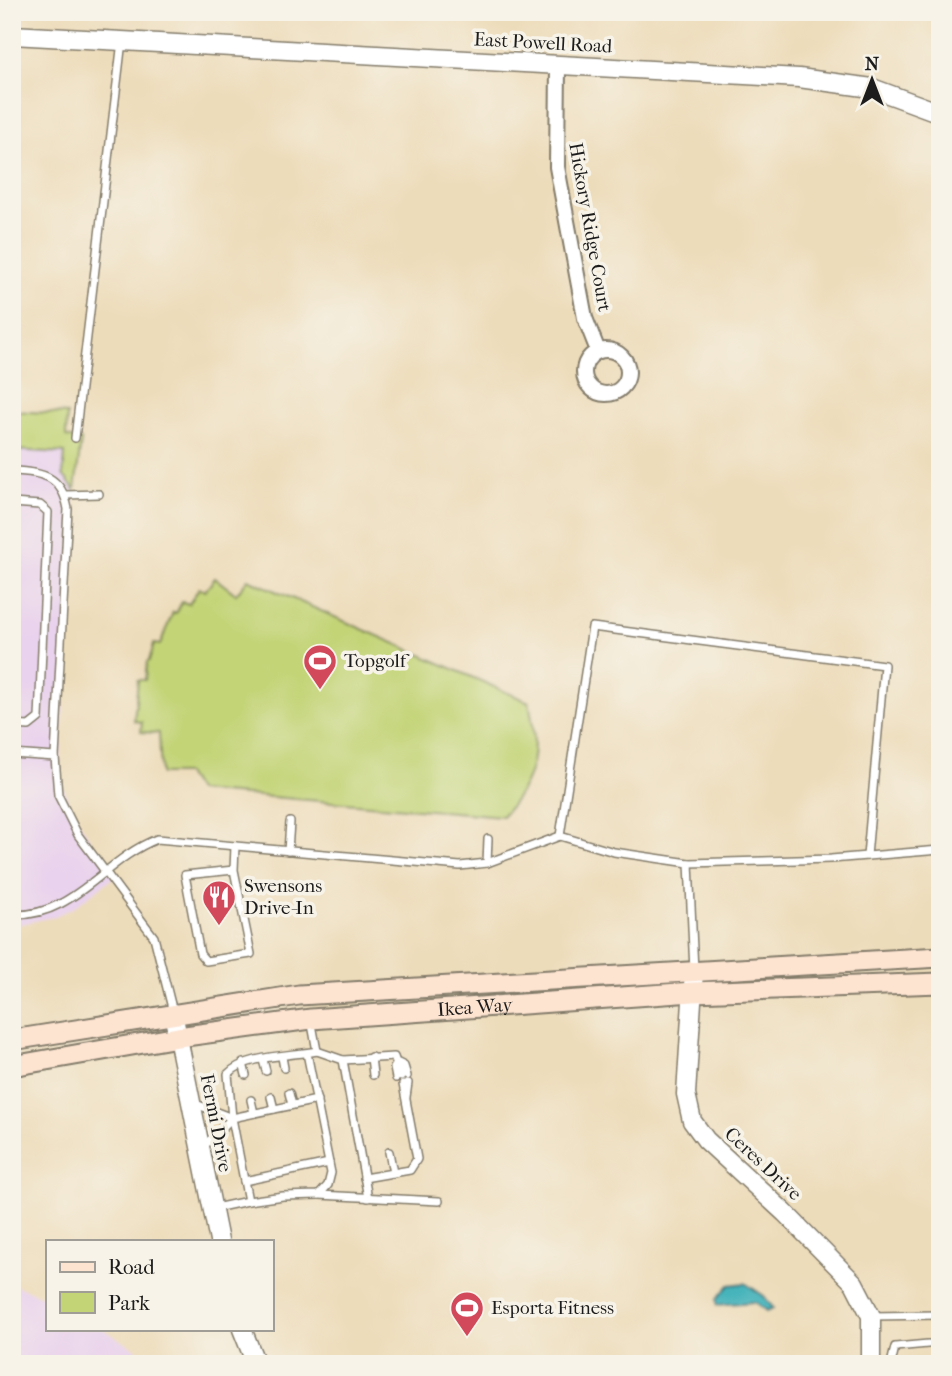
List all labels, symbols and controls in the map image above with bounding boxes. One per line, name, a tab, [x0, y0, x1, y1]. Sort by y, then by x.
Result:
street label: East Powell Road	[473, 28, 613, 58]
north arrow	[836, 46, 906, 116]
text: N	[865, 53, 880, 75]
street label: Hickory Ridge Court	[564, 141, 616, 313]
sports icon: Topgolf	[301, 642, 339, 691]
place label: Topgolf	[344, 650, 410, 672]
place label: Swensons Drive-In	[244, 875, 322, 919]
restaurant icon: Swensons Drive-In	[200, 878, 238, 927]
street label: Ikea Way	[437, 994, 514, 1021]
street label: Fermi Drive	[196, 1072, 236, 1174]
street label: Ceres Drive	[720, 1123, 806, 1205]
legend	[46, 1240, 273, 1330]
text: Road	[108, 1255, 155, 1279]
sports icon: Esporta Fitness	[448, 1289, 486, 1338]
text: Park	[108, 1291, 150, 1315]
place label: Esporta Fitness	[491, 1297, 614, 1319]

